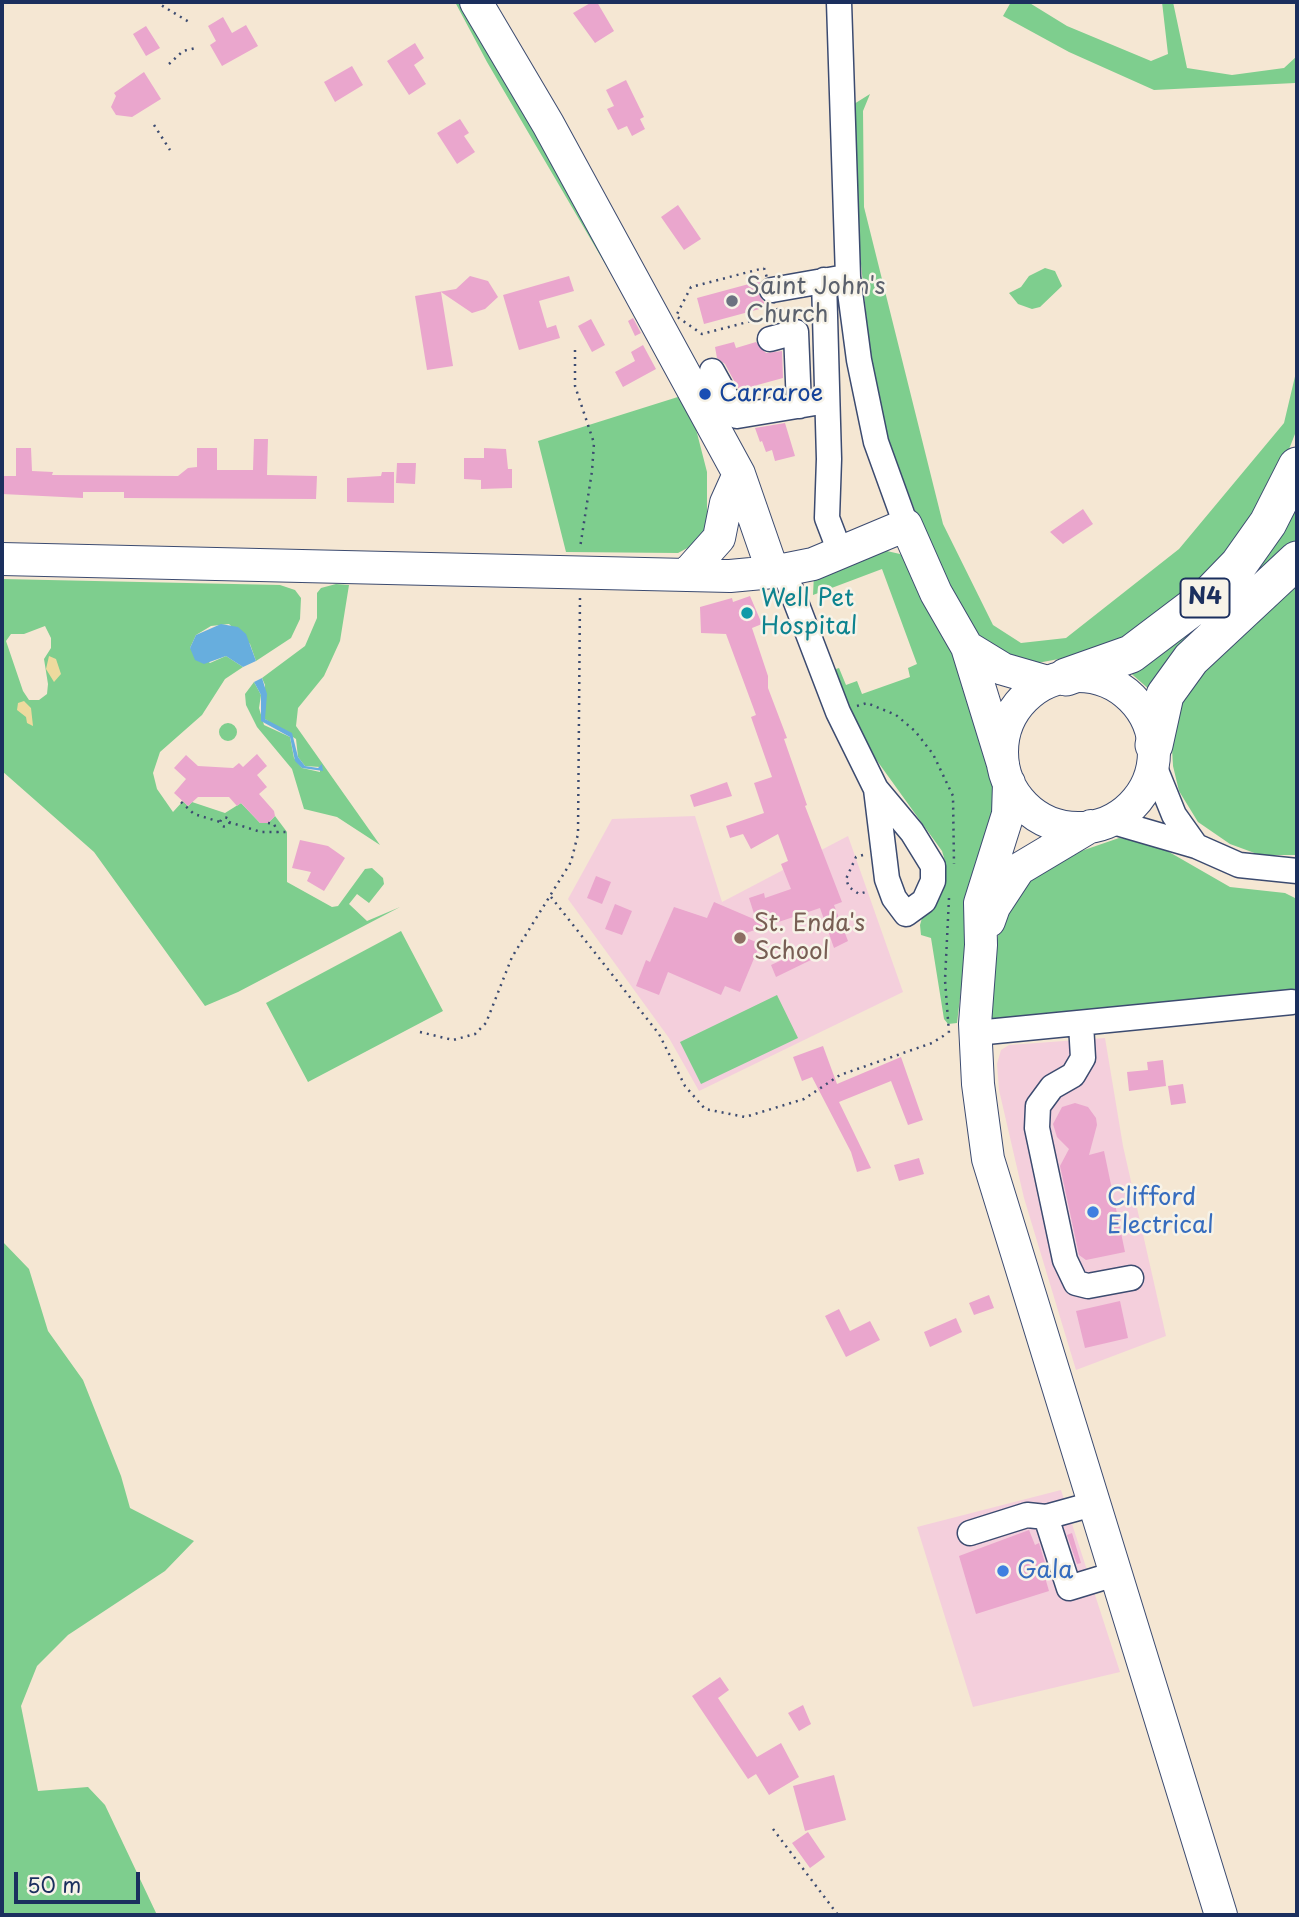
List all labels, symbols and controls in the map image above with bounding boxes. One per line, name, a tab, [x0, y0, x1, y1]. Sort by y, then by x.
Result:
place label: Saint John's Church	[746, 273, 885, 329]
marker: Saint John's Church	[724, 293, 740, 309]
place label: Carraroe	[719, 380, 823, 408]
marker: Carraroe	[697, 386, 713, 402]
road number: N4	[1180, 578, 1230, 618]
place label: Well Pet Hospital	[761, 585, 857, 641]
marker: Well Pet Hospital	[739, 605, 755, 621]
place label: St. Enda's School	[754, 910, 865, 966]
marker: St. Enda's School	[732, 930, 748, 946]
place label: Clifford Electrical	[1107, 1184, 1214, 1240]
marker: Clifford Electrical	[1085, 1204, 1101, 1220]
place label: Gala	[1017, 1557, 1073, 1585]
marker: Gala	[995, 1563, 1011, 1579]
scale bar	[18, 1857, 144, 1901]
text: 50 m	[27, 1868, 81, 1900]

